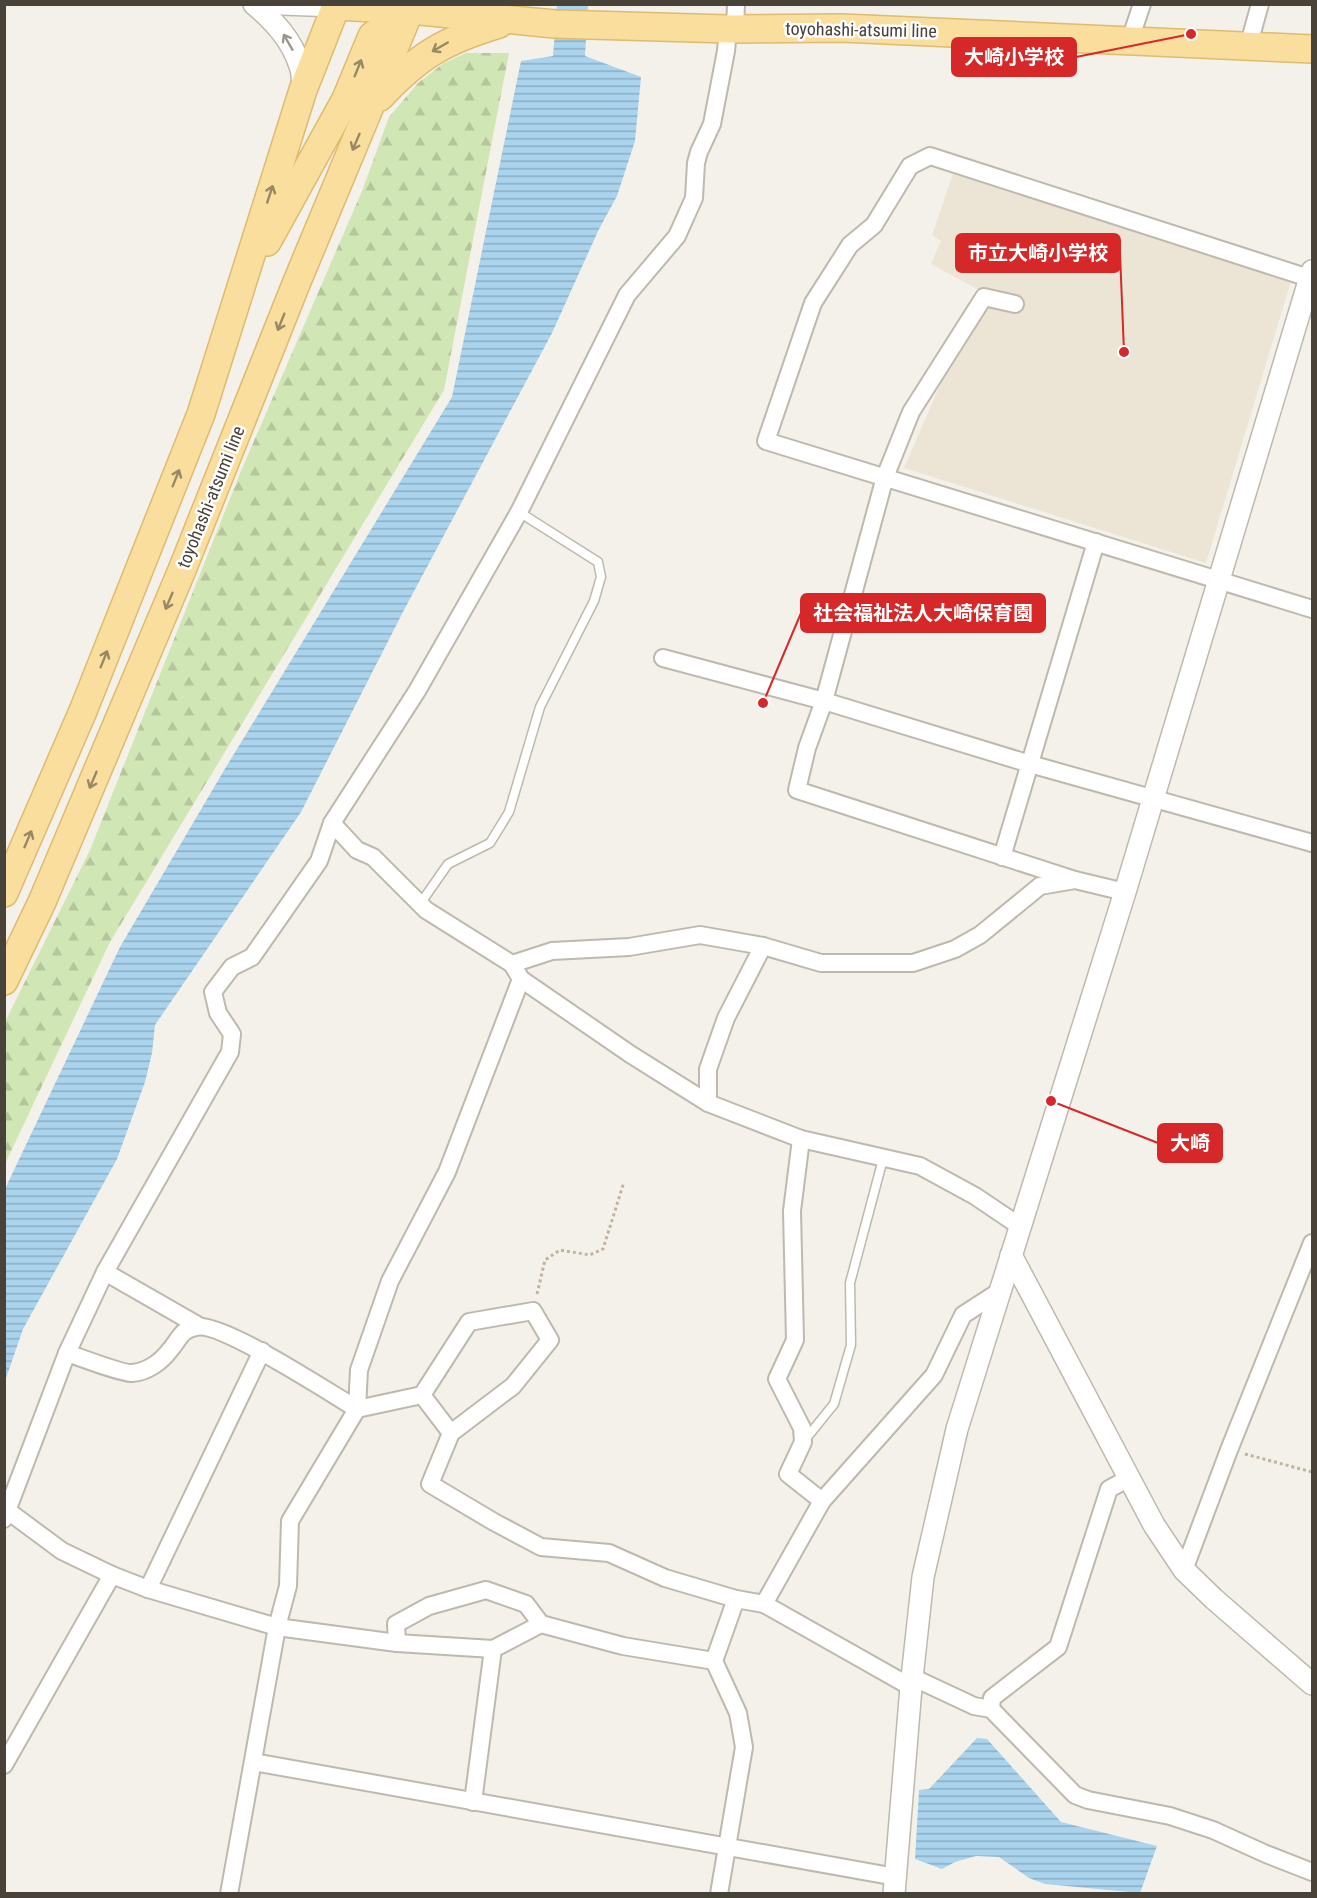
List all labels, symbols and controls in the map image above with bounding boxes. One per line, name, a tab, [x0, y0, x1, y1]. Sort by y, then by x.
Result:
street label: toyohashi-atsumi line	[785, 18, 937, 41]
one-way arrow	[282, 34, 294, 51]
callout: 大崎小学校	[952, 38, 1076, 76]
one-way arrow	[432, 41, 449, 53]
text: 大崎小学校	[964, 45, 1064, 69]
one-way arrow	[354, 60, 365, 78]
one-way arrow	[350, 133, 361, 151]
one-way arrow	[266, 185, 277, 204]
callout: 市立大崎小学校	[956, 234, 1120, 272]
text: 市立大崎小学校	[968, 241, 1108, 265]
one-way arrow	[275, 313, 286, 331]
street label: toyohashi-atsumi line	[172, 423, 249, 571]
one-way arrow	[171, 469, 182, 488]
one-way arrow	[163, 591, 174, 609]
callout: 社会福祉法人大崎保育園	[801, 594, 1045, 632]
text: 社会福祉法人大崎保育園	[813, 601, 1033, 625]
one-way arrow	[99, 651, 110, 669]
one-way arrow	[87, 771, 98, 789]
one-way arrow	[23, 830, 34, 849]
callout: 大崎	[1158, 1124, 1222, 1162]
text: 大崎	[1170, 1131, 1210, 1155]

